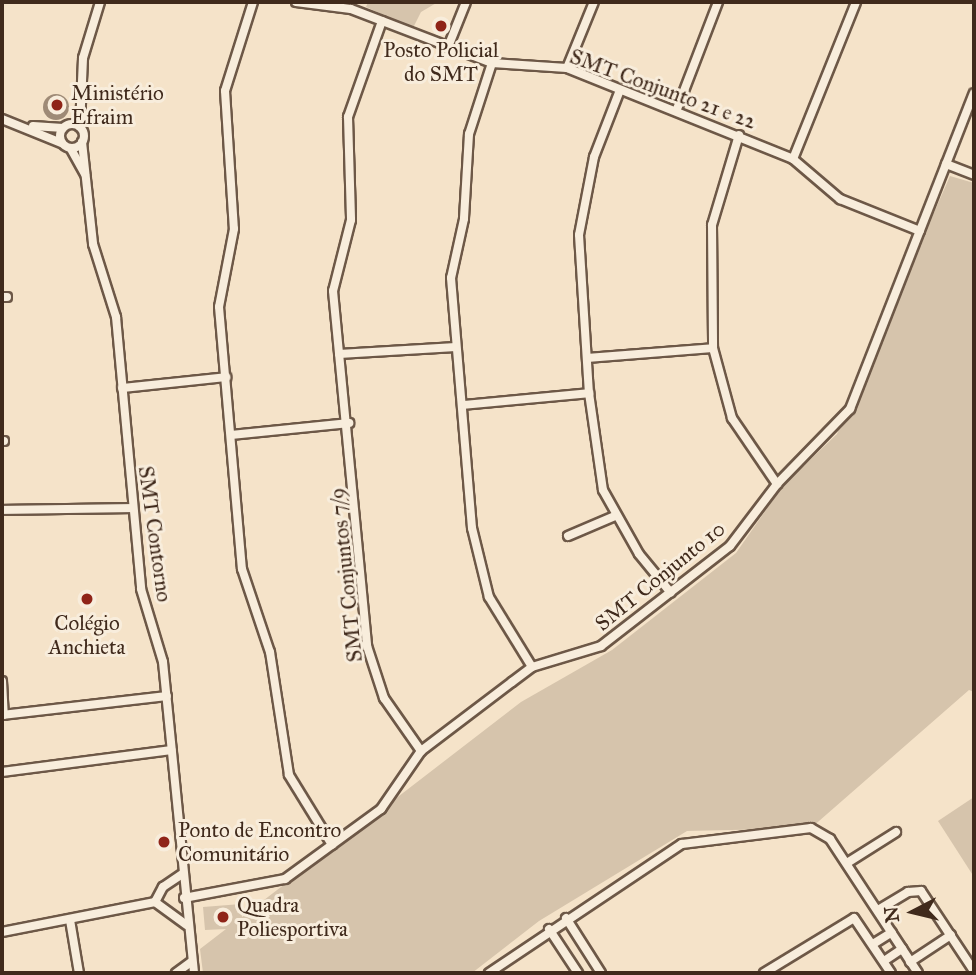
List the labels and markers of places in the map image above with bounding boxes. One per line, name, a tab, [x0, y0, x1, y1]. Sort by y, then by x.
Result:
marker: Posto Policial do SMT	[433, 18, 449, 34]
place label: Posto Policial do SMT	[383, 37, 499, 87]
place label: Ministério Efraim	[71, 80, 164, 130]
marker: Ministério Efraim	[49, 97, 65, 113]
marker: Colégio Anchieta	[79, 591, 95, 607]
place label: Colégio Anchieta	[49, 610, 125, 660]
place label: Ponto de Encontro Comunitário	[178, 817, 341, 867]
marker: Ponto de Encontro Comunitário	[156, 834, 172, 850]
place label: Quadra Poliesportiva	[237, 892, 348, 942]
marker: Quadra Poliesportiva	[215, 909, 231, 925]

